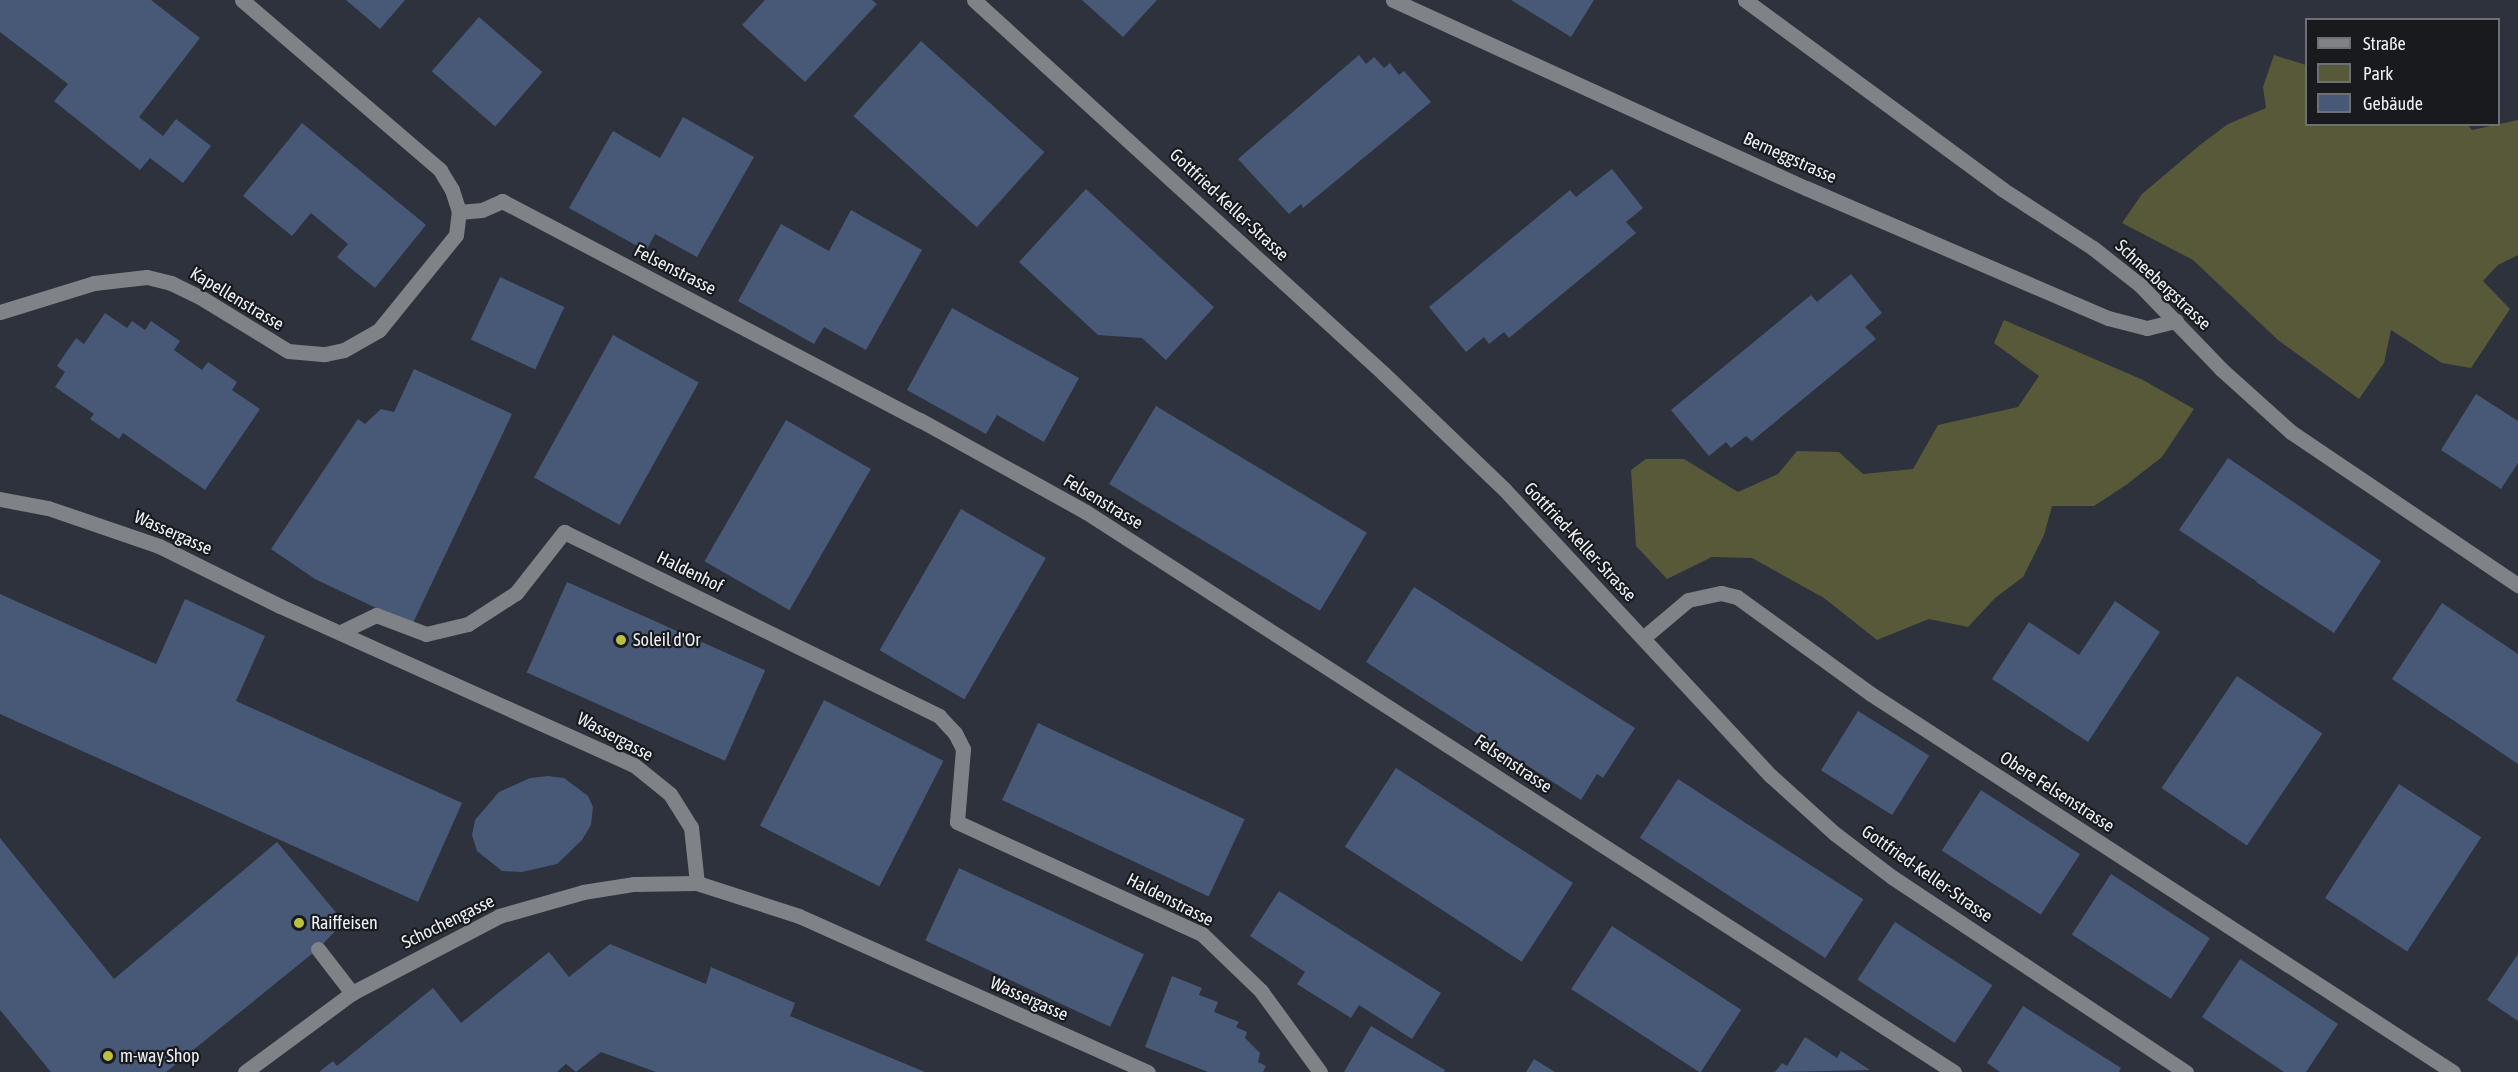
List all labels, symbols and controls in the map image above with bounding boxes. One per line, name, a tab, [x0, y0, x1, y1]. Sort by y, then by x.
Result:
legend	[2305, 18, 2500, 126]
text: Straße	[2363, 33, 2406, 54]
text: Park	[2363, 63, 2393, 84]
text: Gebäude	[2363, 93, 2423, 114]
street label: Berneggstrasse	[1740, 128, 1840, 188]
street label: Gottfried-Keller-Strasse	[1165, 144, 1293, 266]
street label: Schneebergstrasse	[2111, 235, 2215, 335]
street label: Felsenstrasse	[631, 240, 719, 300]
street label: Kapellenstrasse	[186, 263, 288, 335]
street label: Felsenstrasse	[1059, 470, 1147, 534]
street label: Gottfried-Keller-Strasse	[1519, 478, 1641, 606]
street label: Wassergasse	[131, 506, 215, 560]
street label: Haldenhof	[653, 547, 727, 597]
place label: Soleil d'Or	[633, 629, 700, 651]
marker: Soleil d'Or	[614, 633, 628, 647]
street label: Wassergasse	[573, 708, 657, 766]
street label: Felsenstrasse	[1470, 730, 1556, 798]
street label: Obere Felsenstrasse	[1996, 747, 2118, 837]
street label: Gottfried-Keller-Strasse	[1857, 821, 1997, 927]
street label: Haldenstrasse	[1123, 869, 1217, 931]
street label: Schochengasse	[398, 890, 498, 954]
place label: Raiffeisen	[311, 912, 378, 934]
marker: Raiffeisen	[292, 916, 306, 930]
street label: Wassergasse	[987, 972, 1071, 1026]
place label: m-way Shop	[120, 1045, 200, 1067]
marker: m-way Shop	[101, 1049, 115, 1063]

